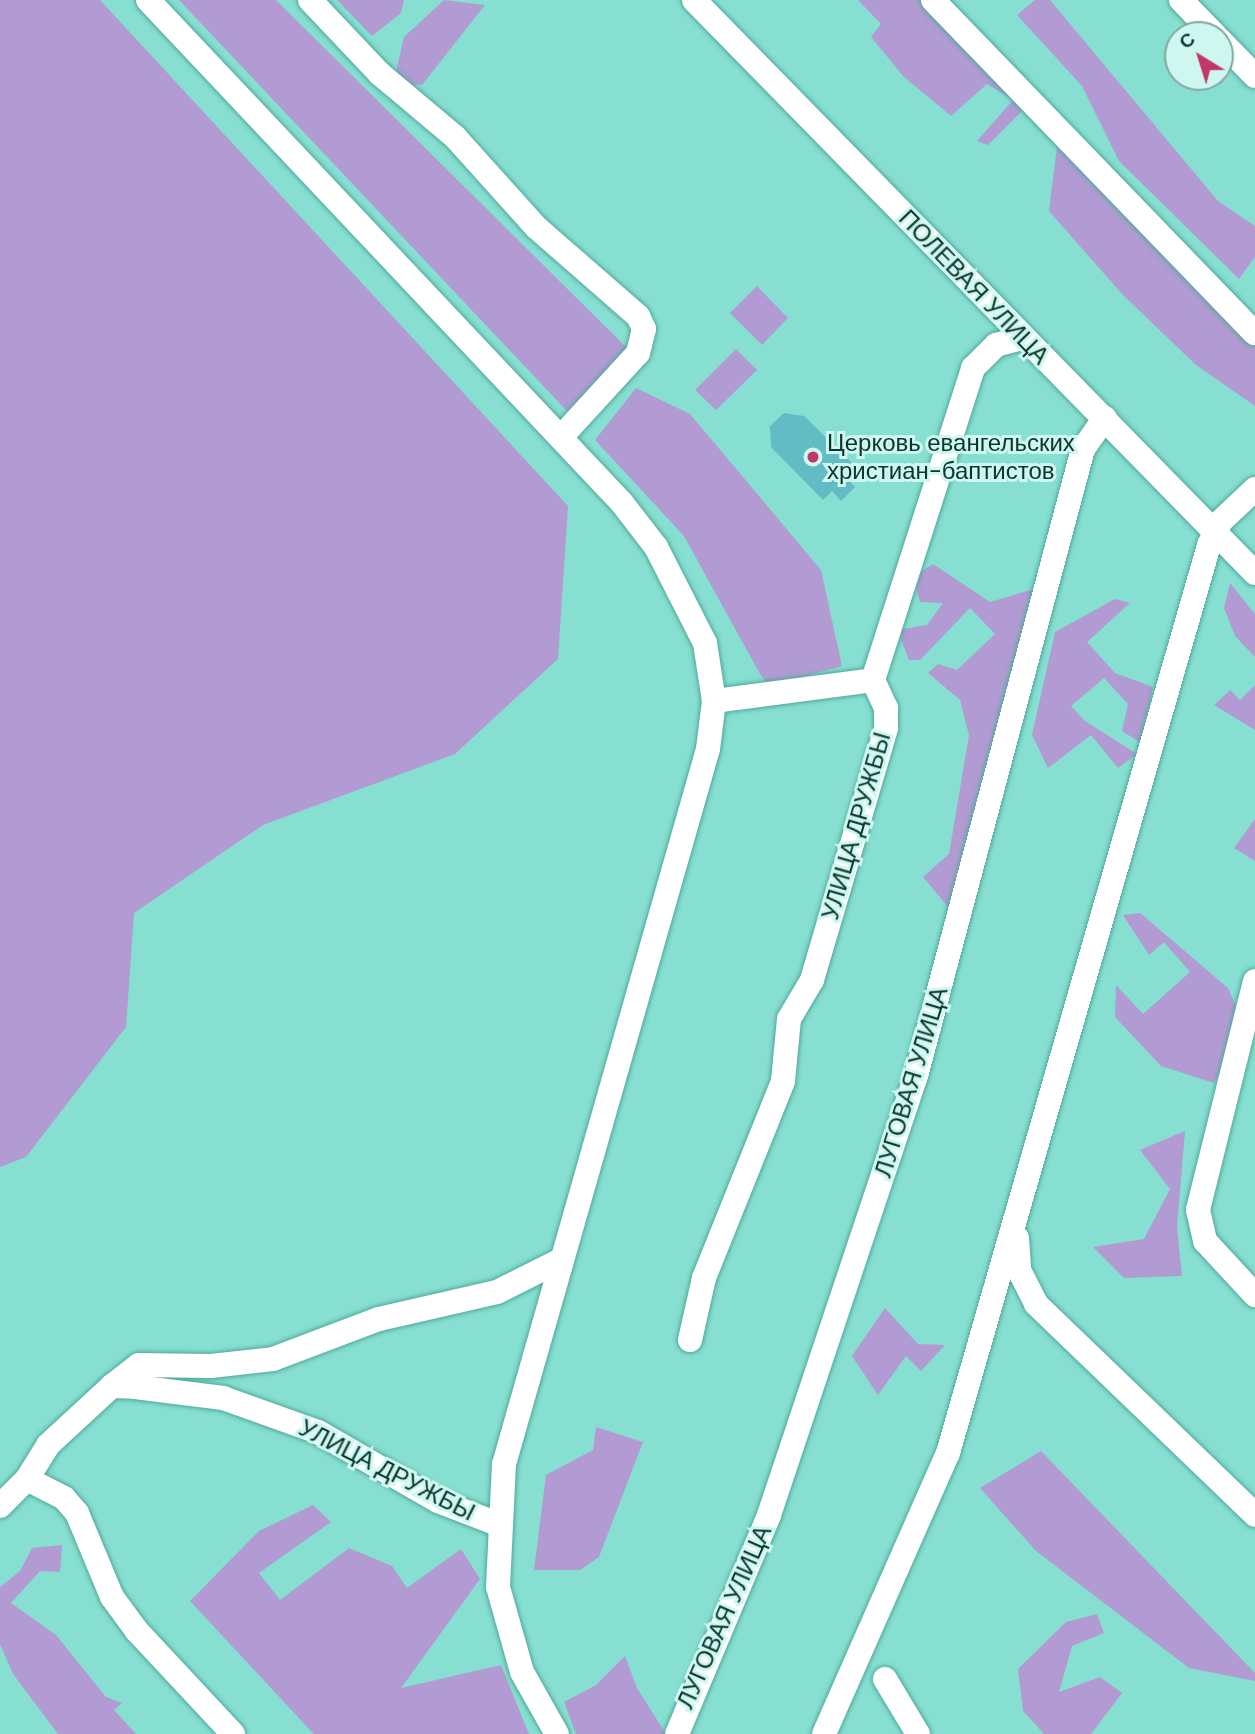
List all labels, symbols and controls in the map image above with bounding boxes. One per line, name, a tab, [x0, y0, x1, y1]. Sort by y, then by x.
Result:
north arrow	[1164, 21, 1234, 91]
text: С	[1174, 27, 1200, 55]
street label: ПОЛЕВАЯ УЛИЦА	[893, 204, 1055, 370]
place label: Церковь евангельских христиан-баптистов	[827, 429, 1075, 485]
marker: Церковь евангельских христиан-баптистов	[805, 449, 821, 465]
street label: УЛИЦА ДРУЖБЫ	[815, 729, 897, 923]
street label: ЛУГОВАЯ УЛИЦА	[868, 983, 954, 1181]
street label: УЛИЦА ДРУЖБЫ	[294, 1413, 480, 1527]
street label: ЛУГОВАЯ УЛИЦА	[671, 1521, 777, 1713]

